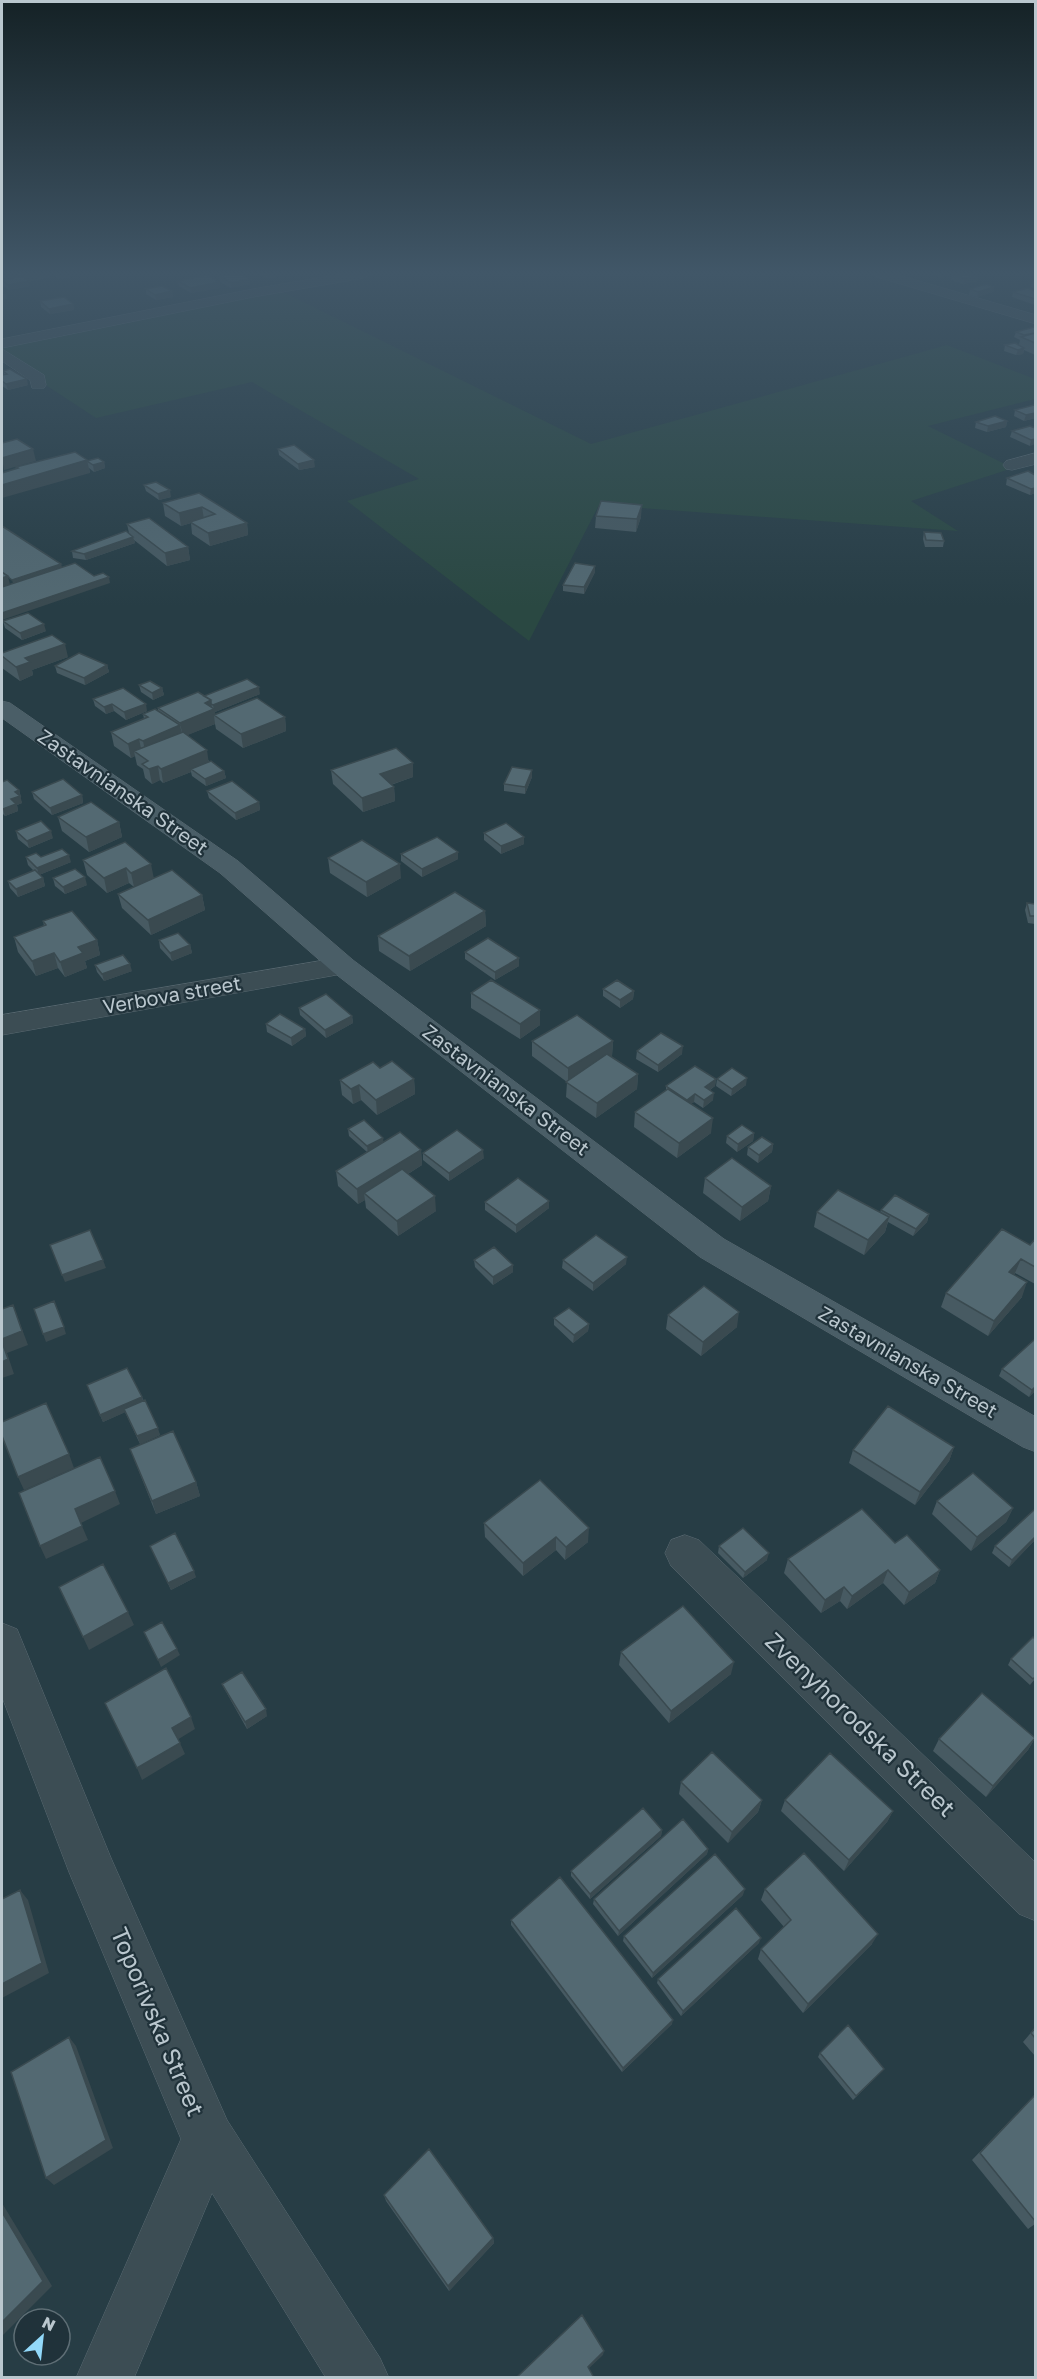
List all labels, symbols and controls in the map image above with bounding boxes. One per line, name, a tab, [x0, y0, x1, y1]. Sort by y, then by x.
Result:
street label: Zastavnianska Street	[34, 723, 213, 859]
street label: Verbova street	[101, 970, 243, 1018]
street label: Zastavnianska Street	[419, 1019, 595, 1160]
street label: Zastavnianska Street	[815, 1300, 1002, 1422]
street label: Zvenyhorodska Street	[760, 1626, 962, 1822]
street label: Toporivska Street	[106, 1923, 211, 2120]
north arrow	[12, 2307, 72, 2367]
text: N	[39, 2312, 59, 2335]

